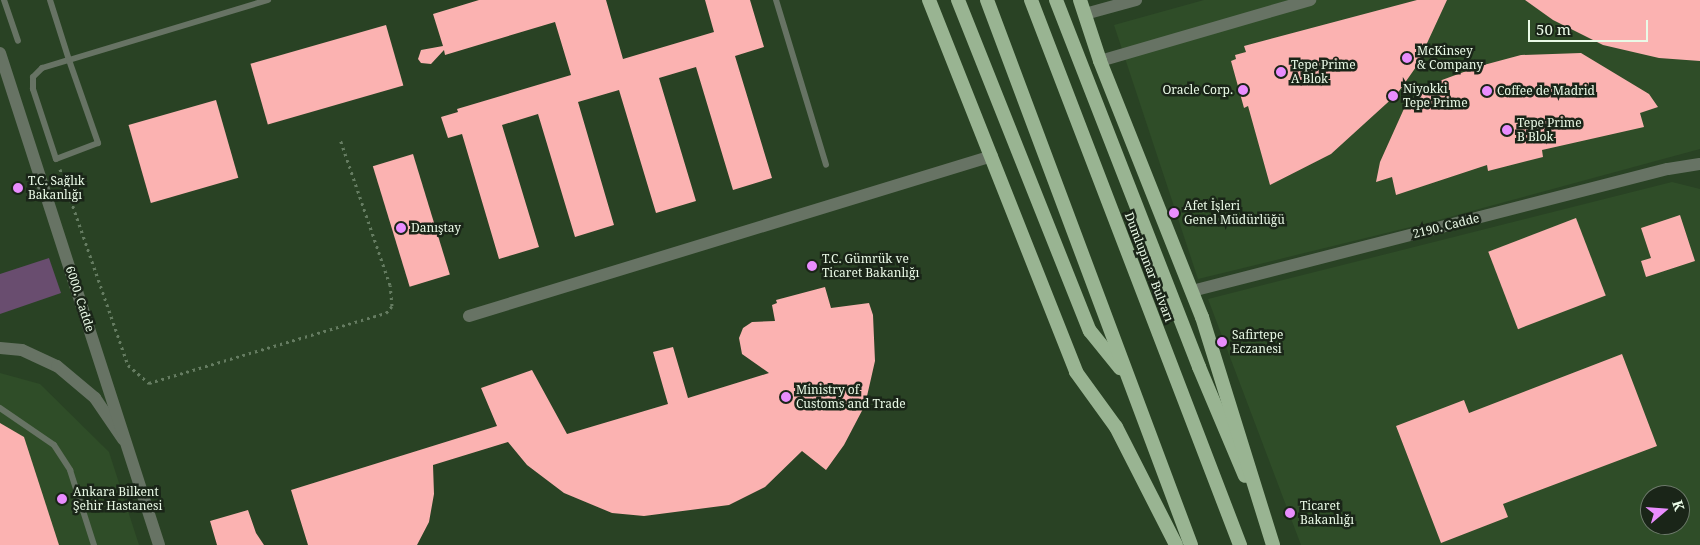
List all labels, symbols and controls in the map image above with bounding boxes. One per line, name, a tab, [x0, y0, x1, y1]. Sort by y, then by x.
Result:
scale bar	[1530, 10, 1650, 42]
text: 50 m	[1536, 19, 1571, 39]
place label: McKinsey & Company	[1417, 44, 1483, 72]
marker: McKinsey & Company	[1401, 52, 1413, 64]
place label: Tepe Prime A Blok	[1291, 58, 1356, 86]
marker: Tepe Prime A Blok	[1275, 66, 1287, 78]
place label: Niyokki Tepe Prime	[1403, 82, 1468, 110]
place label: Oracle Corp.	[1162, 83, 1233, 97]
marker: Oracle Corp.	[1237, 84, 1249, 96]
place label: Coffee de Madrid	[1497, 84, 1595, 98]
marker: Coffee de Madrid	[1481, 85, 1493, 97]
marker: Niyokki Tepe Prime	[1387, 90, 1399, 102]
place label: Tepe Prime B Blok	[1517, 116, 1582, 144]
marker: Tepe Prime B Blok	[1501, 124, 1513, 136]
place label: T.C. Sağlık Bakanlığı	[28, 174, 85, 202]
marker: T.C. Sağlık Bakanlığı	[12, 182, 24, 194]
place label: Afet İşleri Genel Müdürlüğü	[1184, 199, 1285, 227]
marker: Afet İşleri Genel Müdürlüğü	[1168, 207, 1180, 219]
street label: Dumlupınar Bulvarı	[1122, 210, 1176, 324]
street label: 2190. Cadde	[1411, 211, 1481, 241]
place label: Danıştay	[411, 221, 461, 235]
marker: Danıştay	[395, 222, 407, 234]
place label: T.C. Gümrük ve Ticaret Bakanlığı	[822, 252, 919, 280]
marker: T.C. Gümrük ve Ticaret Bakanlığı	[806, 260, 818, 272]
street label: 6000. Cadde	[63, 264, 97, 334]
place label: Safirtepe Eczanesi	[1232, 328, 1283, 356]
marker: Safirtepe Eczanesi	[1216, 336, 1228, 348]
place label: Ministry of Customs and Trade	[796, 383, 906, 411]
marker: Ministry of Customs and Trade	[780, 391, 792, 403]
place label: Ankara Bilkent Şehir Hastanesi	[73, 485, 162, 513]
north arrow	[1640, 485, 1690, 535]
marker: Ankara Bilkent Şehir Hastanesi	[55, 492, 69, 506]
text: K	[1668, 498, 1689, 513]
place label: Ticaret Bakanlığı	[1300, 499, 1354, 527]
marker: Ticaret Bakanlığı	[1284, 507, 1296, 519]

